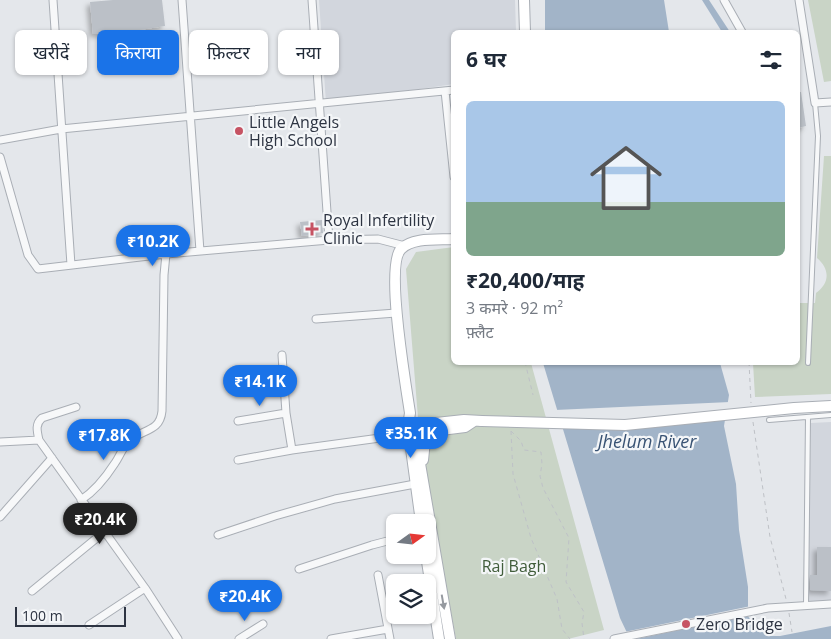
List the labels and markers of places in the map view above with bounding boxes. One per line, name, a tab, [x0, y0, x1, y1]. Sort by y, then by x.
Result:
place label: Little Angels High School	[249, 111, 339, 151]
marker: Little Angels High School	[233, 125, 245, 137]
place label: Royal Infertility Clinic	[323, 209, 435, 249]
marker: Royal Infertility Clinic	[305, 222, 319, 236]
pin: ₹10.2K	[112, 224, 194, 267]
pin: ₹14.1K	[219, 364, 301, 407]
pin: ₹35.1K	[370, 416, 452, 459]
pin: ₹17.8K	[63, 418, 145, 461]
pin: ₹20.4K	[59, 502, 141, 545]
pin: ₹20.4K	[204, 580, 286, 622]
place label: Zero Bridge	[696, 613, 783, 635]
marker: Zero Bridge	[680, 618, 692, 630]

